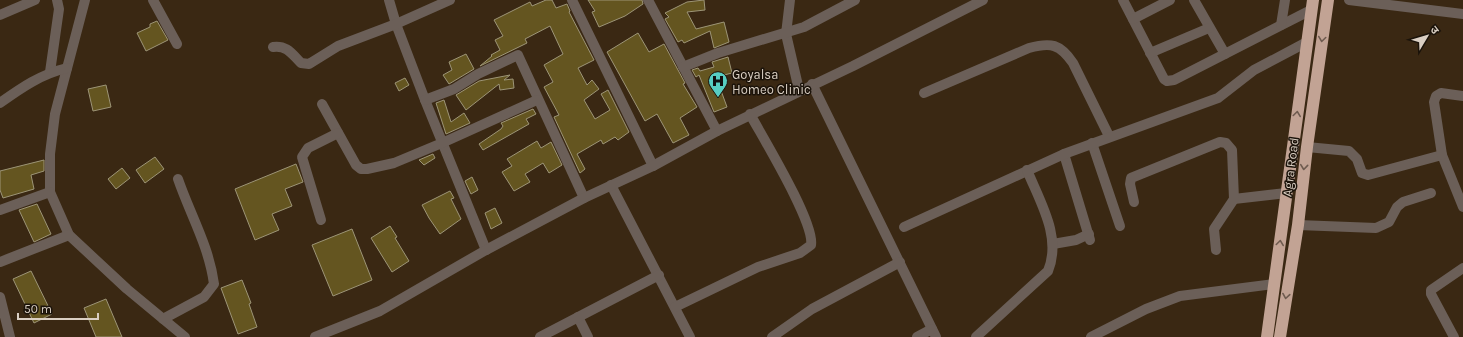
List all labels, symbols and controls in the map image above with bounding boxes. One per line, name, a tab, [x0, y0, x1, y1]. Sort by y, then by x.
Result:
north arrow	[1407, 16, 1447, 56]
text: उ	[1427, 24, 1442, 37]
one-way arrow	[1318, 36, 1327, 42]
place label: Goyalsa Homeo Clinic	[732, 67, 811, 97]
hospital icon: Goyalsa Homeo Clinic	[707, 70, 729, 98]
one-way arrow	[1292, 111, 1301, 117]
street label: Agra Road	[1279, 137, 1302, 198]
one-way arrow	[1300, 164, 1309, 170]
one-way arrow	[1275, 240, 1284, 246]
one-way arrow	[1282, 293, 1291, 299]
scale bar	[18, 295, 98, 321]
text: 50 m	[24, 302, 52, 316]

